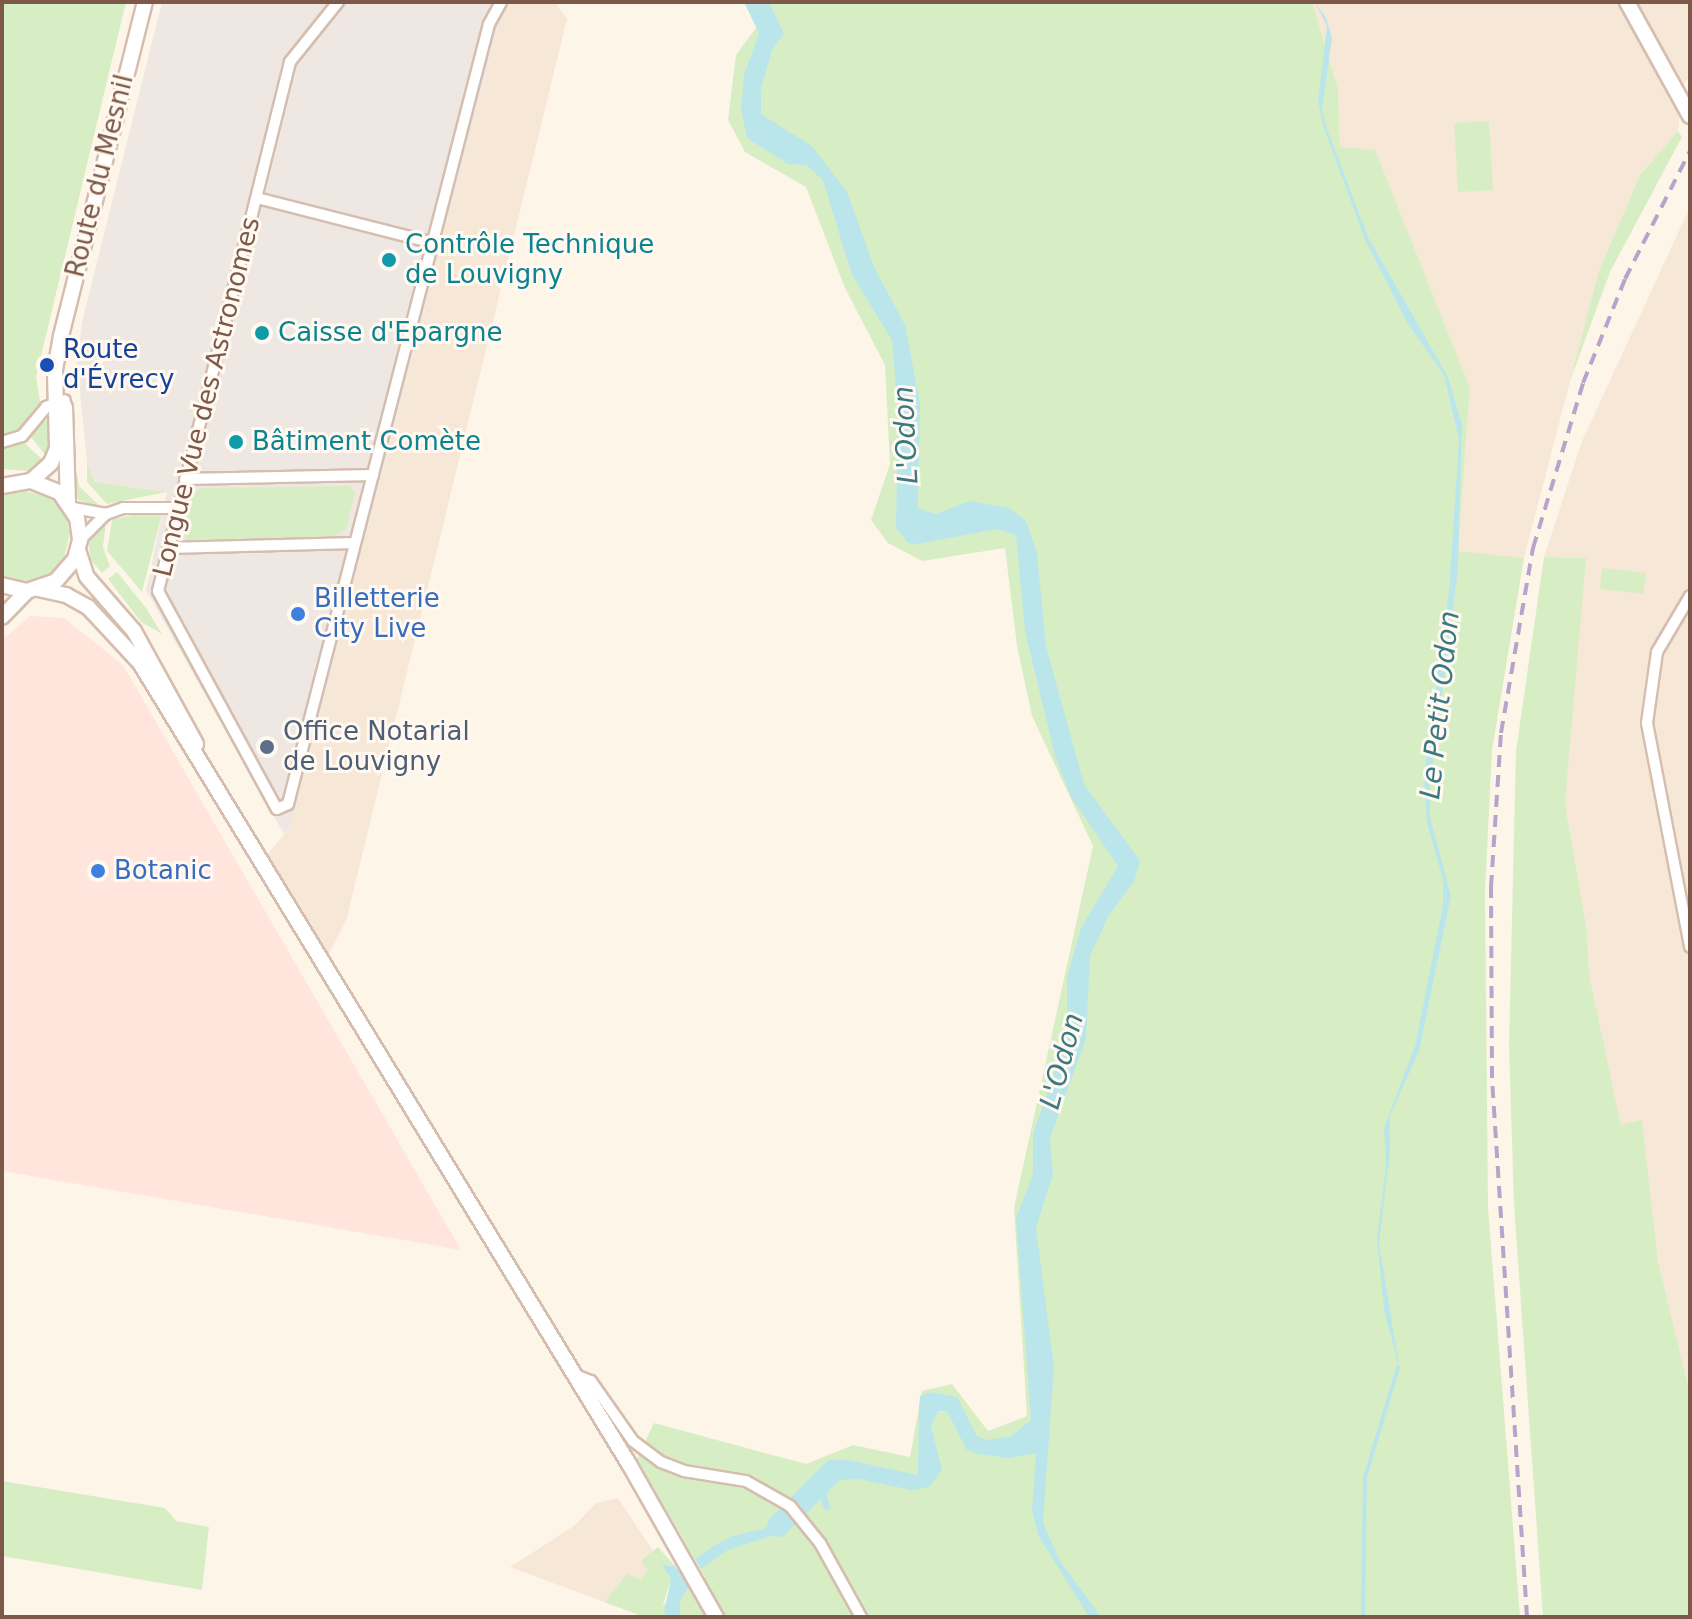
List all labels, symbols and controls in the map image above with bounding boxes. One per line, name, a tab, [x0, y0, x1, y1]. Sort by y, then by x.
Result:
street label: Route du Mesnil	[60, 71, 140, 281]
street label: Longue Vue des Astronomes	[147, 214, 267, 580]
place label: Contrôle Technique de Louvigny	[405, 229, 654, 290]
marker: Contrôle Technique de Louvigny	[380, 251, 398, 269]
place label: Caisse d'Epargne	[278, 317, 502, 349]
marker: Caisse d'Epargne	[253, 324, 271, 342]
place label: Route d'Évrecy	[63, 334, 174, 396]
marker: Route d'Évrecy	[38, 356, 56, 374]
water label: L'Odon	[887, 385, 925, 485]
place label: Bâtiment Comète	[252, 426, 481, 458]
marker: Bâtiment Comète	[227, 433, 245, 451]
place label: Billetterie City Live	[314, 583, 440, 644]
marker: Billetterie City Live	[289, 605, 307, 623]
water label: Le Petit Odon	[1413, 609, 1467, 801]
place label: Office Notarial de Louvigny	[283, 716, 470, 778]
marker: Office Notarial de Louvigny	[258, 738, 276, 756]
place label: Botanic	[114, 855, 212, 887]
marker: Botanic	[89, 862, 107, 880]
water label: L'Odon	[1033, 1009, 1091, 1113]

